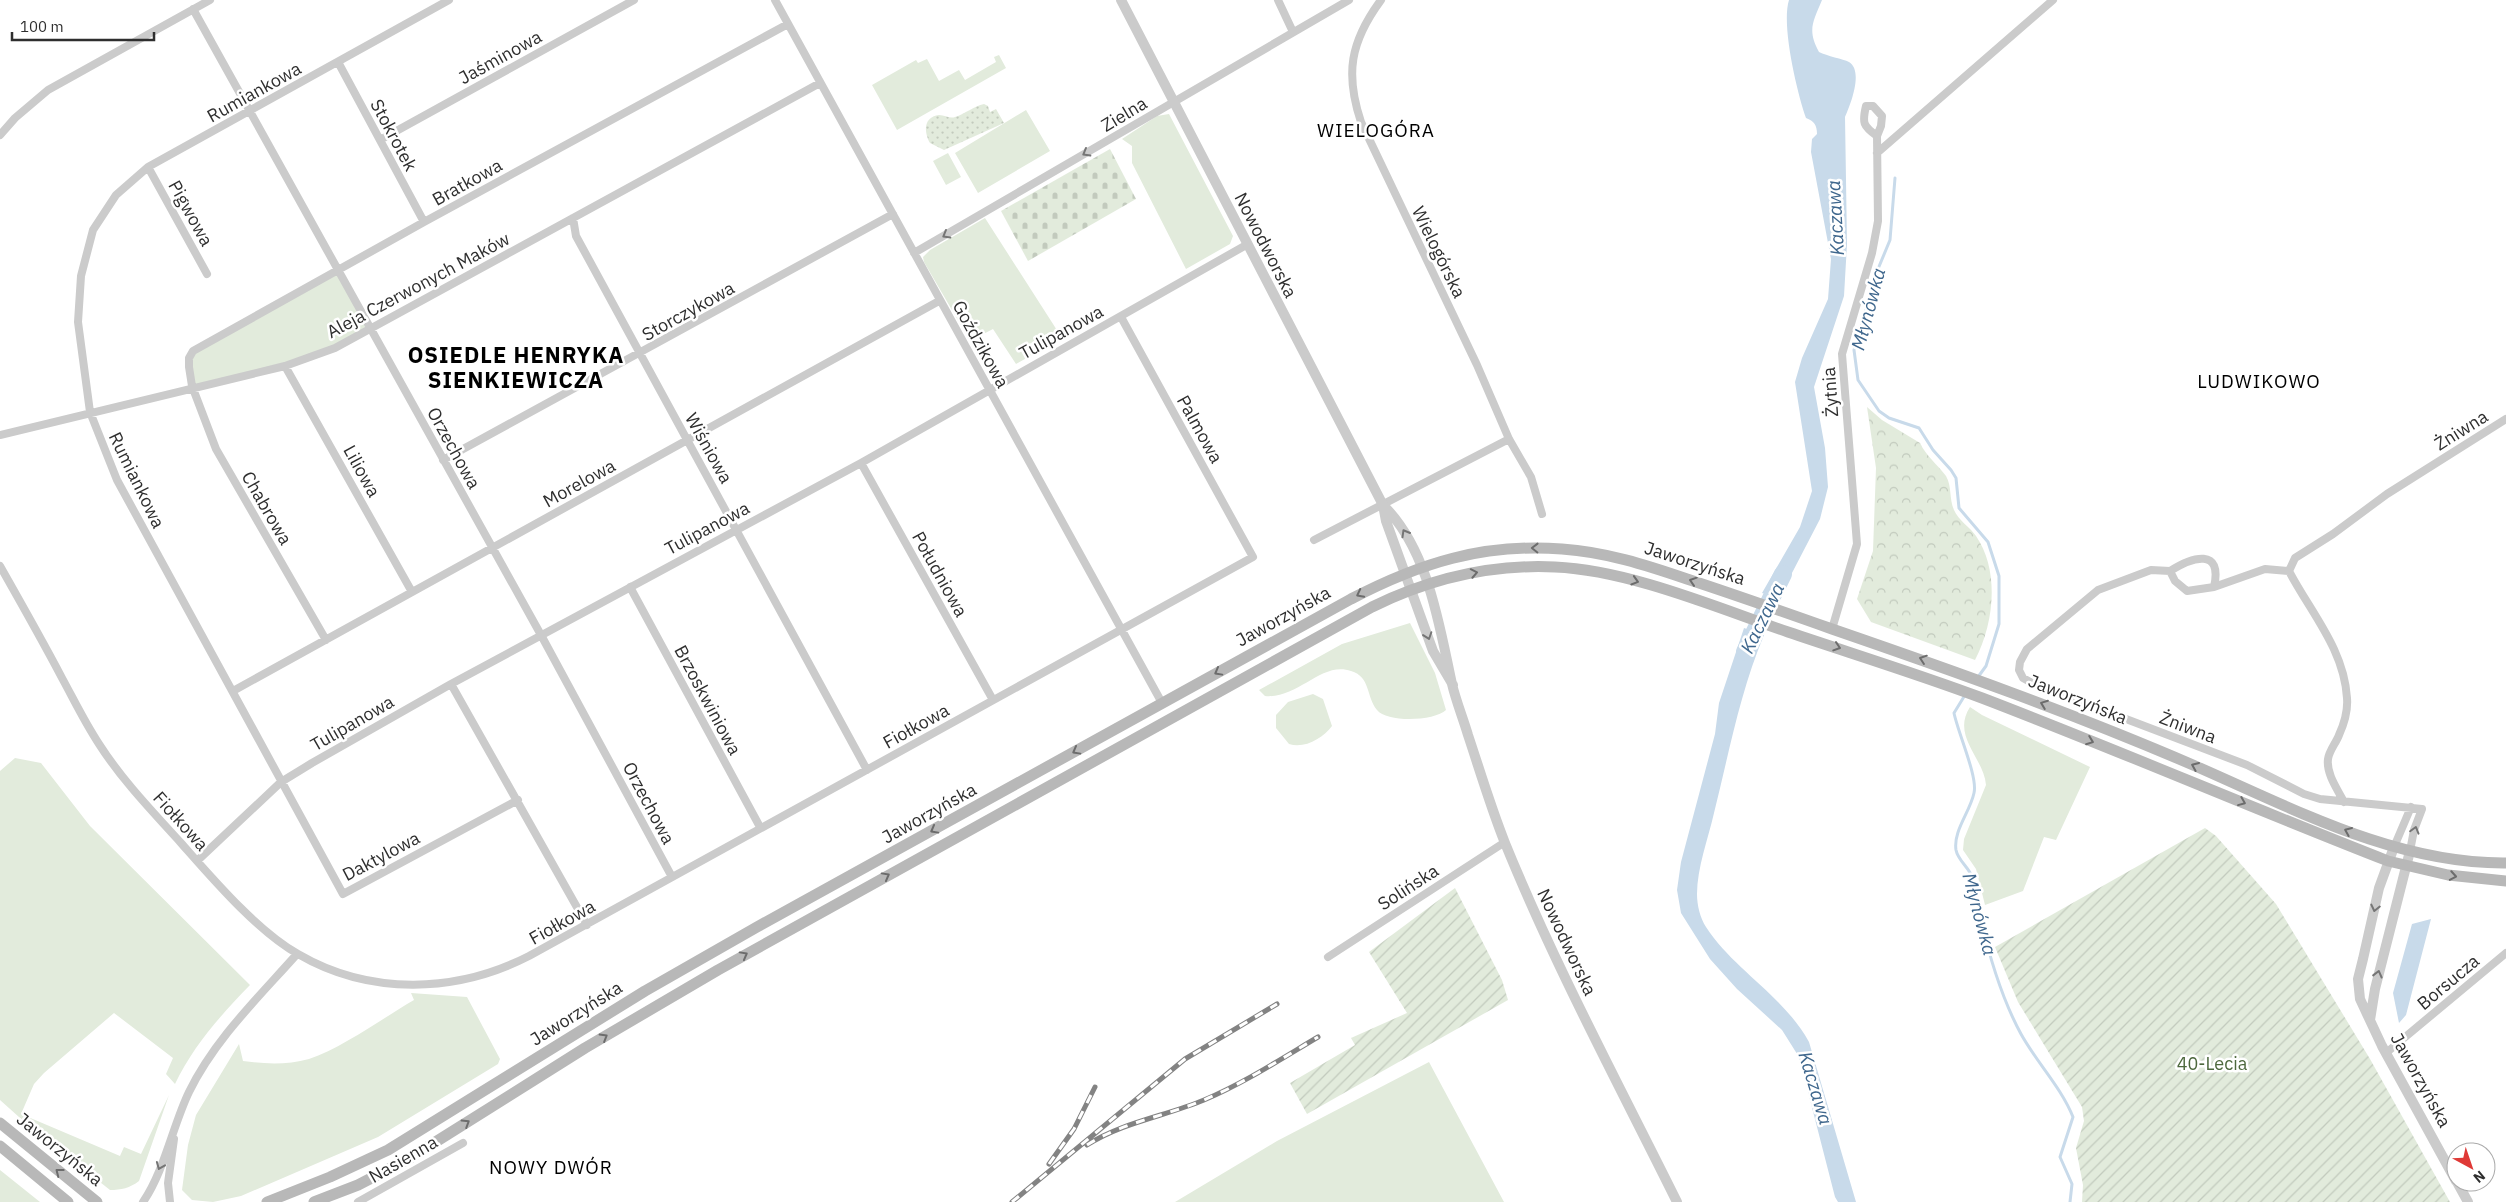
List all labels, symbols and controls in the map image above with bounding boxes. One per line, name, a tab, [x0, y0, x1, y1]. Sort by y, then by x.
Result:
scale bar	[12, 10, 155, 42]
text: 100 m	[20, 17, 64, 36]
street label: Jaśminowa	[455, 25, 546, 89]
street label: Rumiankowa	[203, 56, 305, 127]
street label: Zielna	[1097, 91, 1151, 137]
street label: Stokrotek	[365, 95, 423, 175]
district label: WIELOGÓRA	[1317, 118, 1435, 142]
one-way arrow	[1083, 147, 1092, 157]
street label: Bratkowa	[428, 153, 506, 211]
street label: Pigwowa	[163, 176, 219, 250]
water label: Kaczawa	[1821, 180, 1849, 256]
street label: Nowodworska	[1230, 188, 1303, 302]
street label: Wielogórska	[1407, 202, 1471, 302]
street label: Aleja Czerwonych Maków	[322, 227, 514, 343]
one-way arrow	[942, 229, 951, 239]
water label: Młynówka	[1845, 265, 1891, 353]
street label: Storczykowa	[638, 276, 739, 346]
street label: Goździkowa	[948, 296, 1015, 392]
street label: Tulipanowa	[1015, 299, 1107, 364]
district label: OSIEDLE HENRYKA SIENKIEWICZA	[408, 340, 624, 394]
street label: Żytnia	[1817, 366, 1843, 418]
district label: LUDWIKOWO	[2197, 369, 2321, 393]
street label: Palmowa	[1172, 391, 1228, 467]
street label: Orzechowa	[422, 403, 486, 493]
street label: Żniwna	[2430, 404, 2492, 455]
street label: Wiśniowa	[680, 409, 738, 488]
street label: Rumiankowa	[104, 428, 170, 532]
street label: Liliowa	[338, 441, 386, 501]
street label: Morelowa	[539, 454, 620, 512]
street label: Chabrowa	[237, 467, 297, 549]
street label: Tulipanowa	[661, 496, 754, 560]
street label: Południowa	[907, 527, 973, 621]
one-way arrow	[1402, 530, 1412, 539]
street label: Jaworzyńska	[1642, 536, 1749, 590]
one-way arrow	[1530, 543, 1538, 553]
one-way arrow	[1470, 568, 1478, 579]
one-way arrow	[1630, 576, 1638, 586]
one-way arrow	[1689, 577, 1697, 587]
water label: Kaczawa	[1735, 579, 1789, 657]
street label: Jaworzyńska	[1232, 580, 1335, 651]
one-way arrow	[1356, 588, 1365, 598]
one-way arrow	[1422, 631, 1432, 639]
street label: Brzoskwiniowa	[669, 641, 747, 759]
one-way arrow	[1832, 642, 1840, 652]
one-way arrow	[1919, 655, 1928, 665]
one-way arrow	[1214, 666, 1223, 676]
street label: Jaworzyńska	[2025, 669, 2131, 729]
street label: Tulipanowa	[306, 690, 398, 756]
street label: Fiołkowa	[879, 698, 953, 754]
one-way arrow	[2040, 700, 2049, 710]
street label: Żniwna	[2156, 706, 2220, 748]
one-way arrow	[2086, 735, 2094, 745]
one-way arrow	[1072, 745, 1081, 755]
street label: Orzechowa	[618, 758, 680, 848]
one-way arrow	[2191, 761, 2200, 772]
street label: Jaworzyńska	[878, 777, 981, 848]
street label: Fiołkowa	[148, 787, 214, 856]
one-way arrow	[2237, 796, 2246, 807]
one-way arrow	[930, 824, 939, 834]
street label: Daktylowa	[338, 826, 424, 886]
one-way arrow	[2344, 826, 2353, 837]
one-way arrow	[2409, 826, 2419, 834]
street label: Solińska	[1373, 859, 1443, 915]
water label: Młynówka	[1957, 870, 2003, 958]
one-way arrow	[2449, 870, 2458, 880]
one-way arrow	[881, 872, 890, 882]
street label: Nowodworska	[1532, 885, 1602, 999]
street label: Fiołkowa	[525, 894, 599, 950]
one-way arrow	[2370, 904, 2381, 913]
street label: Borsucza	[2412, 949, 2484, 1015]
one-way arrow	[739, 951, 748, 961]
one-way arrow	[2372, 969, 2383, 978]
street label: Jaworzyńska	[526, 975, 627, 1050]
street label: Jaworzyńska	[2386, 1029, 2457, 1132]
one-way arrow	[598, 1034, 607, 1044]
water label: Kaczawa	[1793, 1048, 1839, 1128]
park label: 40-Lecia	[2177, 1052, 2248, 1075]
street label: Jaworzyńska	[12, 1107, 108, 1191]
one-way arrow	[461, 1120, 470, 1130]
street label: Nasienna	[365, 1130, 442, 1188]
north arrow	[2446, 1142, 2496, 1192]
district label: NOWY DWÓR	[489, 1155, 613, 1179]
one-way arrow	[156, 1161, 166, 1170]
text: N	[2470, 1167, 2489, 1187]
one-way arrow	[56, 1169, 65, 1177]

